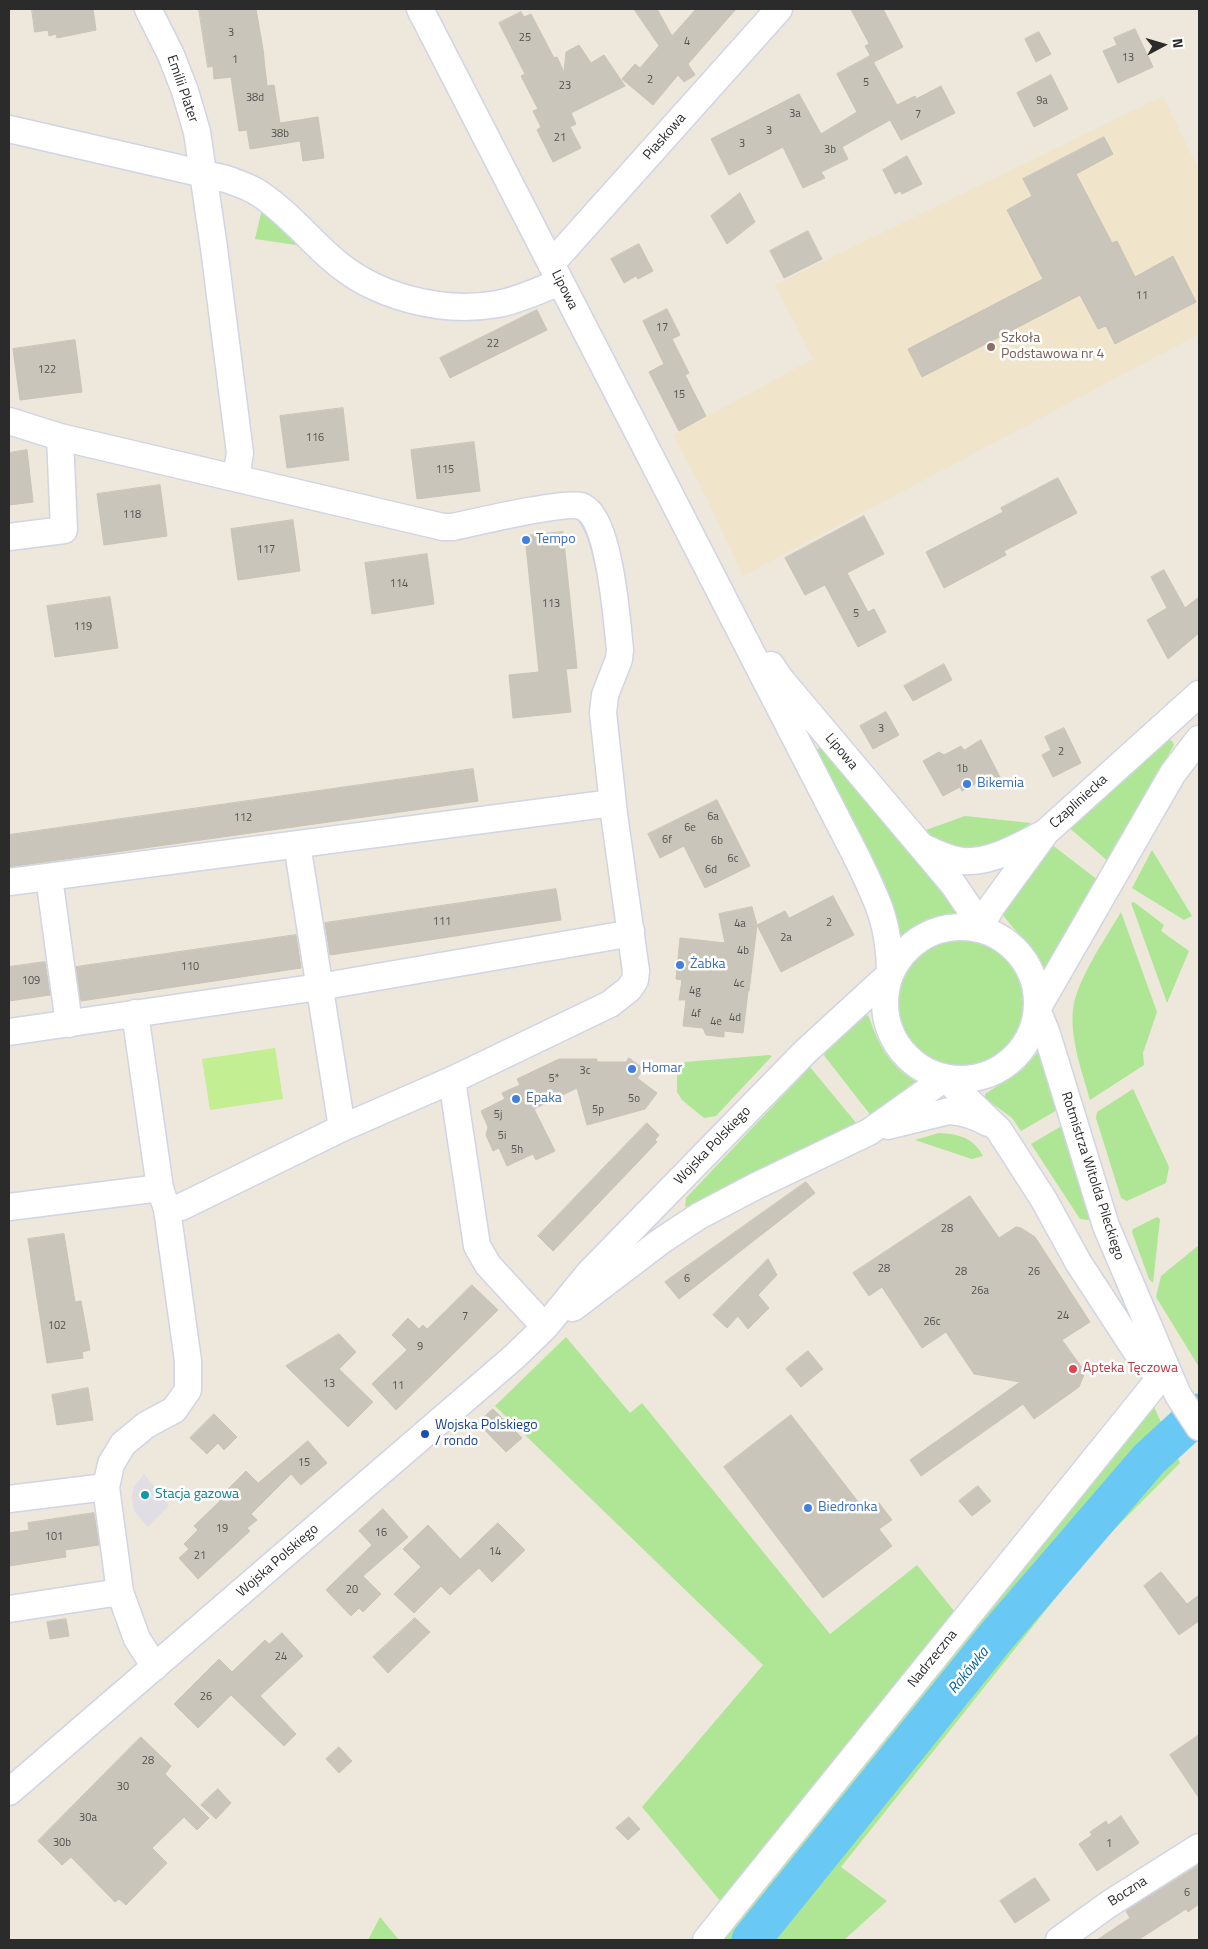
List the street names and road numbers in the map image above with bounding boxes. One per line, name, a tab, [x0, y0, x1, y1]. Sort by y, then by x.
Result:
street label: Emilii Plater	[163, 53, 201, 125]
street label: Piaskowa	[640, 110, 690, 164]
street label: Lipowa	[547, 267, 581, 313]
street label: Lipowa	[821, 730, 861, 774]
street label: Czapliniecka	[1047, 772, 1111, 832]
street label: Rotmistrza Witolda Pileckiego	[1057, 1090, 1127, 1262]
street label: Wojska Polskiego	[671, 1103, 755, 1189]
street label: Wojska Polskiego	[234, 1521, 322, 1601]
street label: Nadrzeczna	[905, 1627, 961, 1691]
street label: Boczna	[1105, 1873, 1151, 1911]

